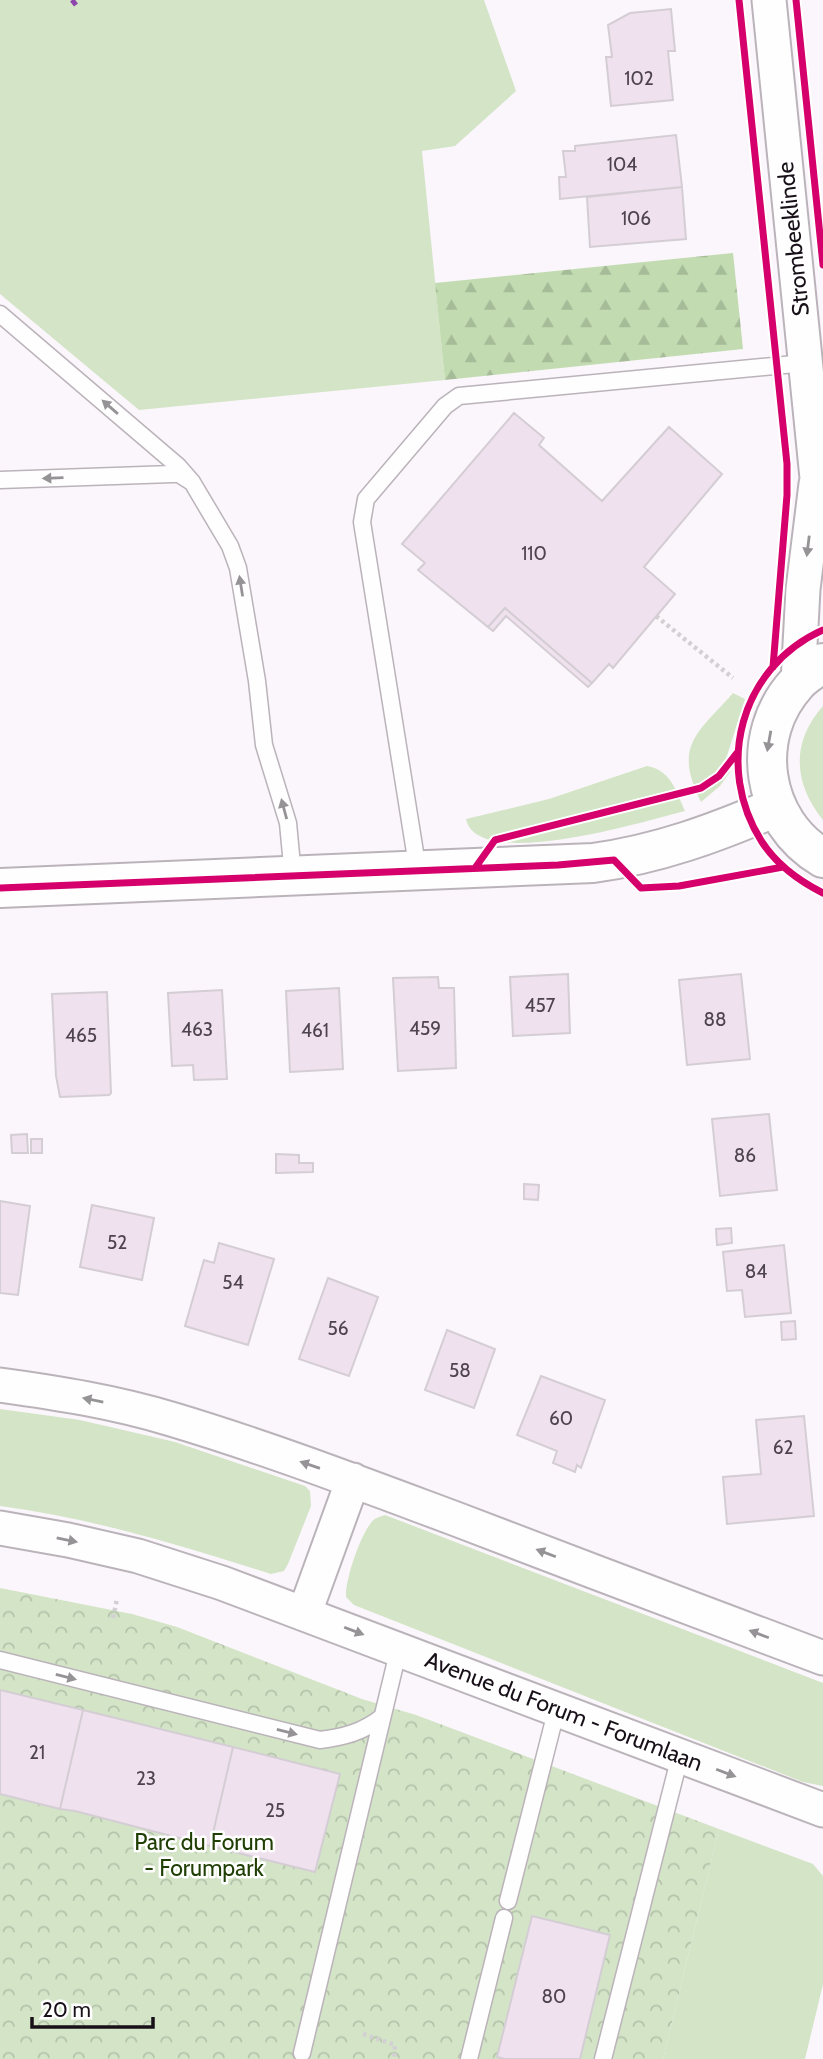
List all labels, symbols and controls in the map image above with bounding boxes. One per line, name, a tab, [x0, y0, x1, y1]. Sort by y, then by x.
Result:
house number: 102	[624, 67, 654, 90]
house number: 104	[607, 153, 637, 176]
street label: Strombeeklinde	[771, 160, 815, 318]
house number: 106	[621, 207, 651, 230]
one-way arrow	[101, 400, 118, 415]
one-way arrow	[42, 472, 64, 484]
one-way arrow	[803, 535, 814, 557]
house number: 110	[521, 542, 547, 565]
one-way arrow	[235, 575, 246, 597]
one-way arrow	[763, 730, 774, 752]
one-way arrow	[278, 798, 288, 819]
house number: 457	[525, 994, 556, 1017]
house number: 88	[703, 1008, 727, 1031]
house number: 459	[409, 1017, 441, 1040]
house number: 463	[181, 1018, 213, 1041]
house number: 461	[301, 1019, 329, 1042]
house number: 465	[65, 1024, 97, 1047]
house number: 86	[734, 1144, 756, 1167]
house number: 52	[107, 1231, 127, 1254]
house number: 84	[745, 1260, 767, 1283]
house number: 54	[222, 1271, 244, 1294]
house number: 56	[327, 1317, 349, 1340]
house number: 58	[449, 1359, 471, 1382]
one-way arrow	[82, 1394, 104, 1405]
house number: 60	[549, 1407, 573, 1430]
house number: 62	[773, 1436, 793, 1459]
one-way arrow	[300, 1459, 321, 1470]
one-way arrow	[56, 1535, 78, 1546]
one-way arrow	[536, 1548, 557, 1559]
one-way arrow	[343, 1626, 364, 1637]
one-way arrow	[749, 1628, 770, 1639]
street label: Avenue du Forum - Forumlaan	[421, 1645, 707, 1777]
one-way arrow	[55, 1672, 77, 1683]
one-way arrow	[276, 1727, 298, 1738]
house number: 21	[29, 1741, 45, 1764]
house number: 23	[136, 1767, 156, 1790]
one-way arrow	[716, 1768, 737, 1779]
house number: 25	[265, 1799, 285, 1822]
park label: Parc du Forum - Forumpark	[134, 1828, 274, 1882]
house number: 80	[542, 1985, 566, 2008]
scale bar	[32, 1986, 152, 2030]
text: 20 m	[42, 1997, 91, 2022]

